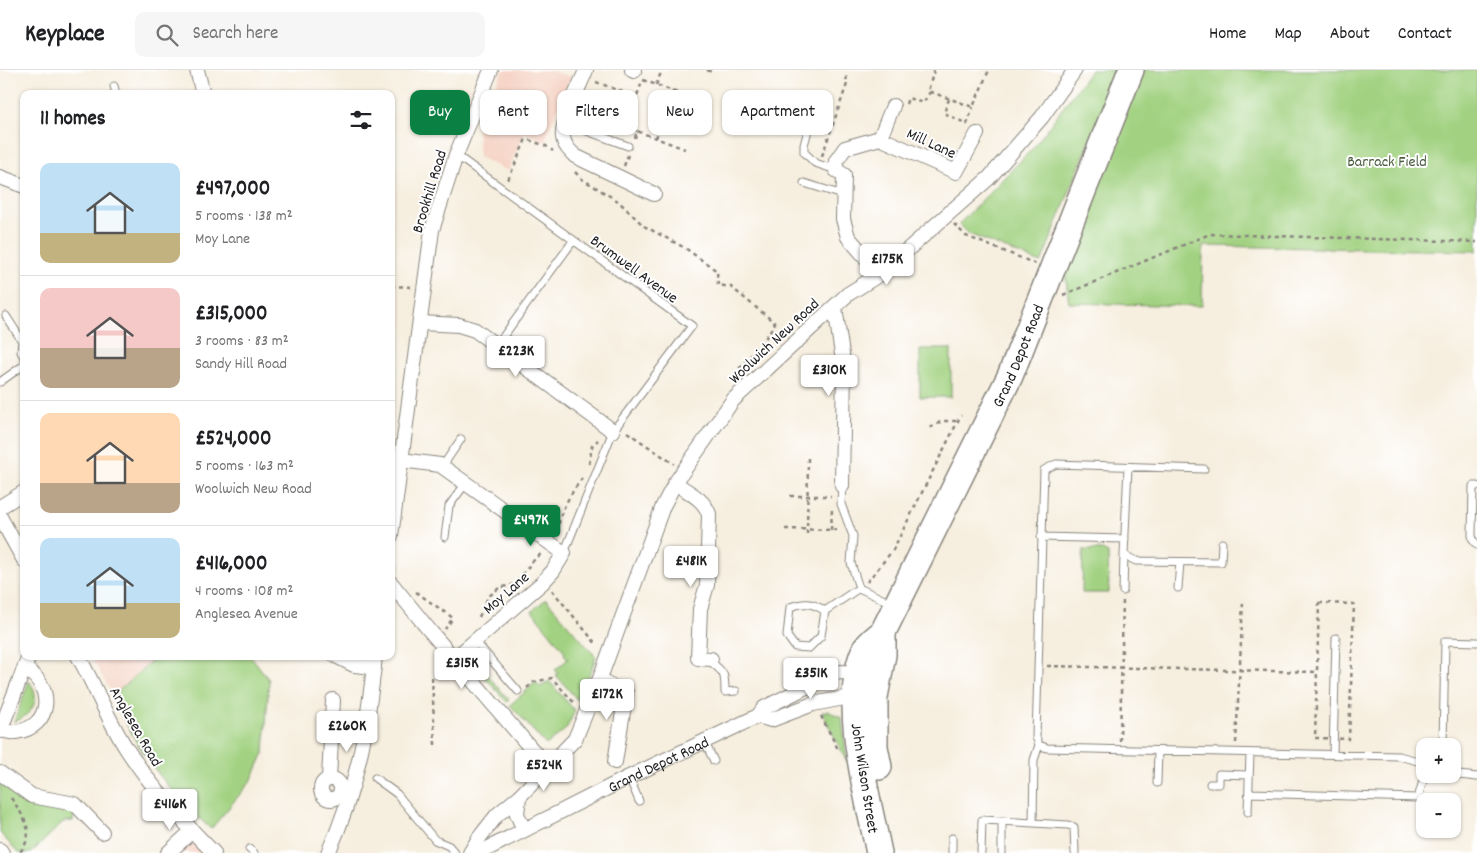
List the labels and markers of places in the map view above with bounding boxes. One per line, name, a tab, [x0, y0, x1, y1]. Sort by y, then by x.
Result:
pin: £175K	[852, 244, 922, 286]
pin: £223K	[481, 336, 551, 378]
pin: £310K	[794, 354, 864, 397]
pin: £497K	[496, 504, 566, 547]
pin: £481K	[656, 546, 726, 588]
pin: £315K	[427, 648, 497, 690]
pin: £351K	[776, 658, 846, 700]
pin: £172K	[572, 678, 642, 721]
pin: £260K	[312, 710, 382, 753]
pin: £524K	[509, 750, 579, 792]
pin: £416K	[135, 788, 205, 831]

